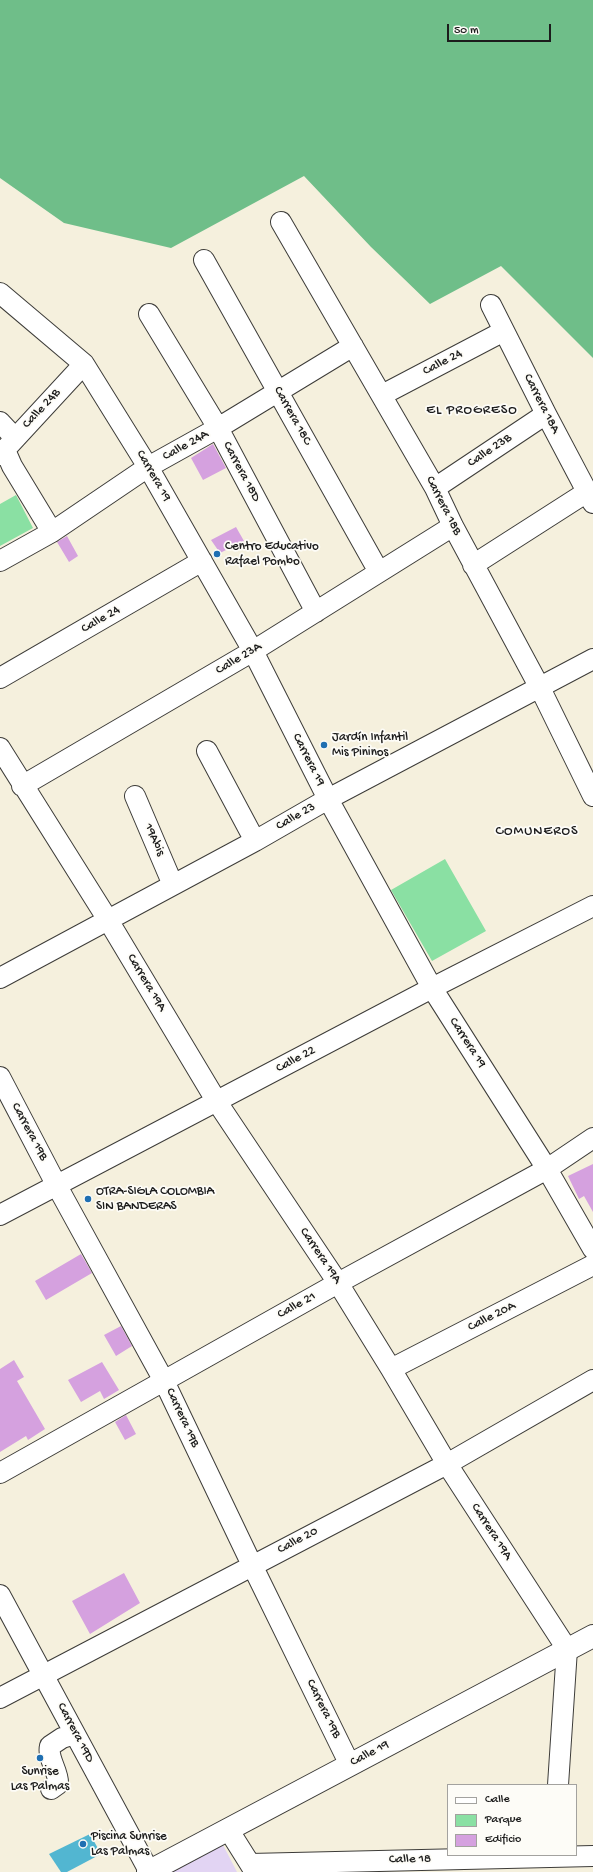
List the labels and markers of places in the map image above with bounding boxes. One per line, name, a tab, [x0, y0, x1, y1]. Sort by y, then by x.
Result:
place label: Centro Educativo Rafael Pombo	[225, 539, 319, 570]
marker: Centro Educativo Rafael Pombo	[212, 549, 222, 559]
place label: Jardín Infantil Mis Pininos	[332, 730, 408, 761]
marker: Jardín Infantil Mis Pininos	[319, 740, 329, 750]
place label: OTRA-SIGLA COLOMBIA SIN BANDERAS	[96, 1184, 214, 1215]
marker: OTRA-SIGLA COLOMBIA SIN BANDERAS	[83, 1194, 93, 1204]
marker: Sunrise Las Palmas	[35, 1753, 45, 1763]
place label: Sunrise Las Palmas	[11, 1764, 69, 1795]
place label: Piscina Sunrise Las Palmas	[91, 1829, 167, 1860]
marker: Piscina Sunrise Las Palmas	[78, 1839, 88, 1849]

